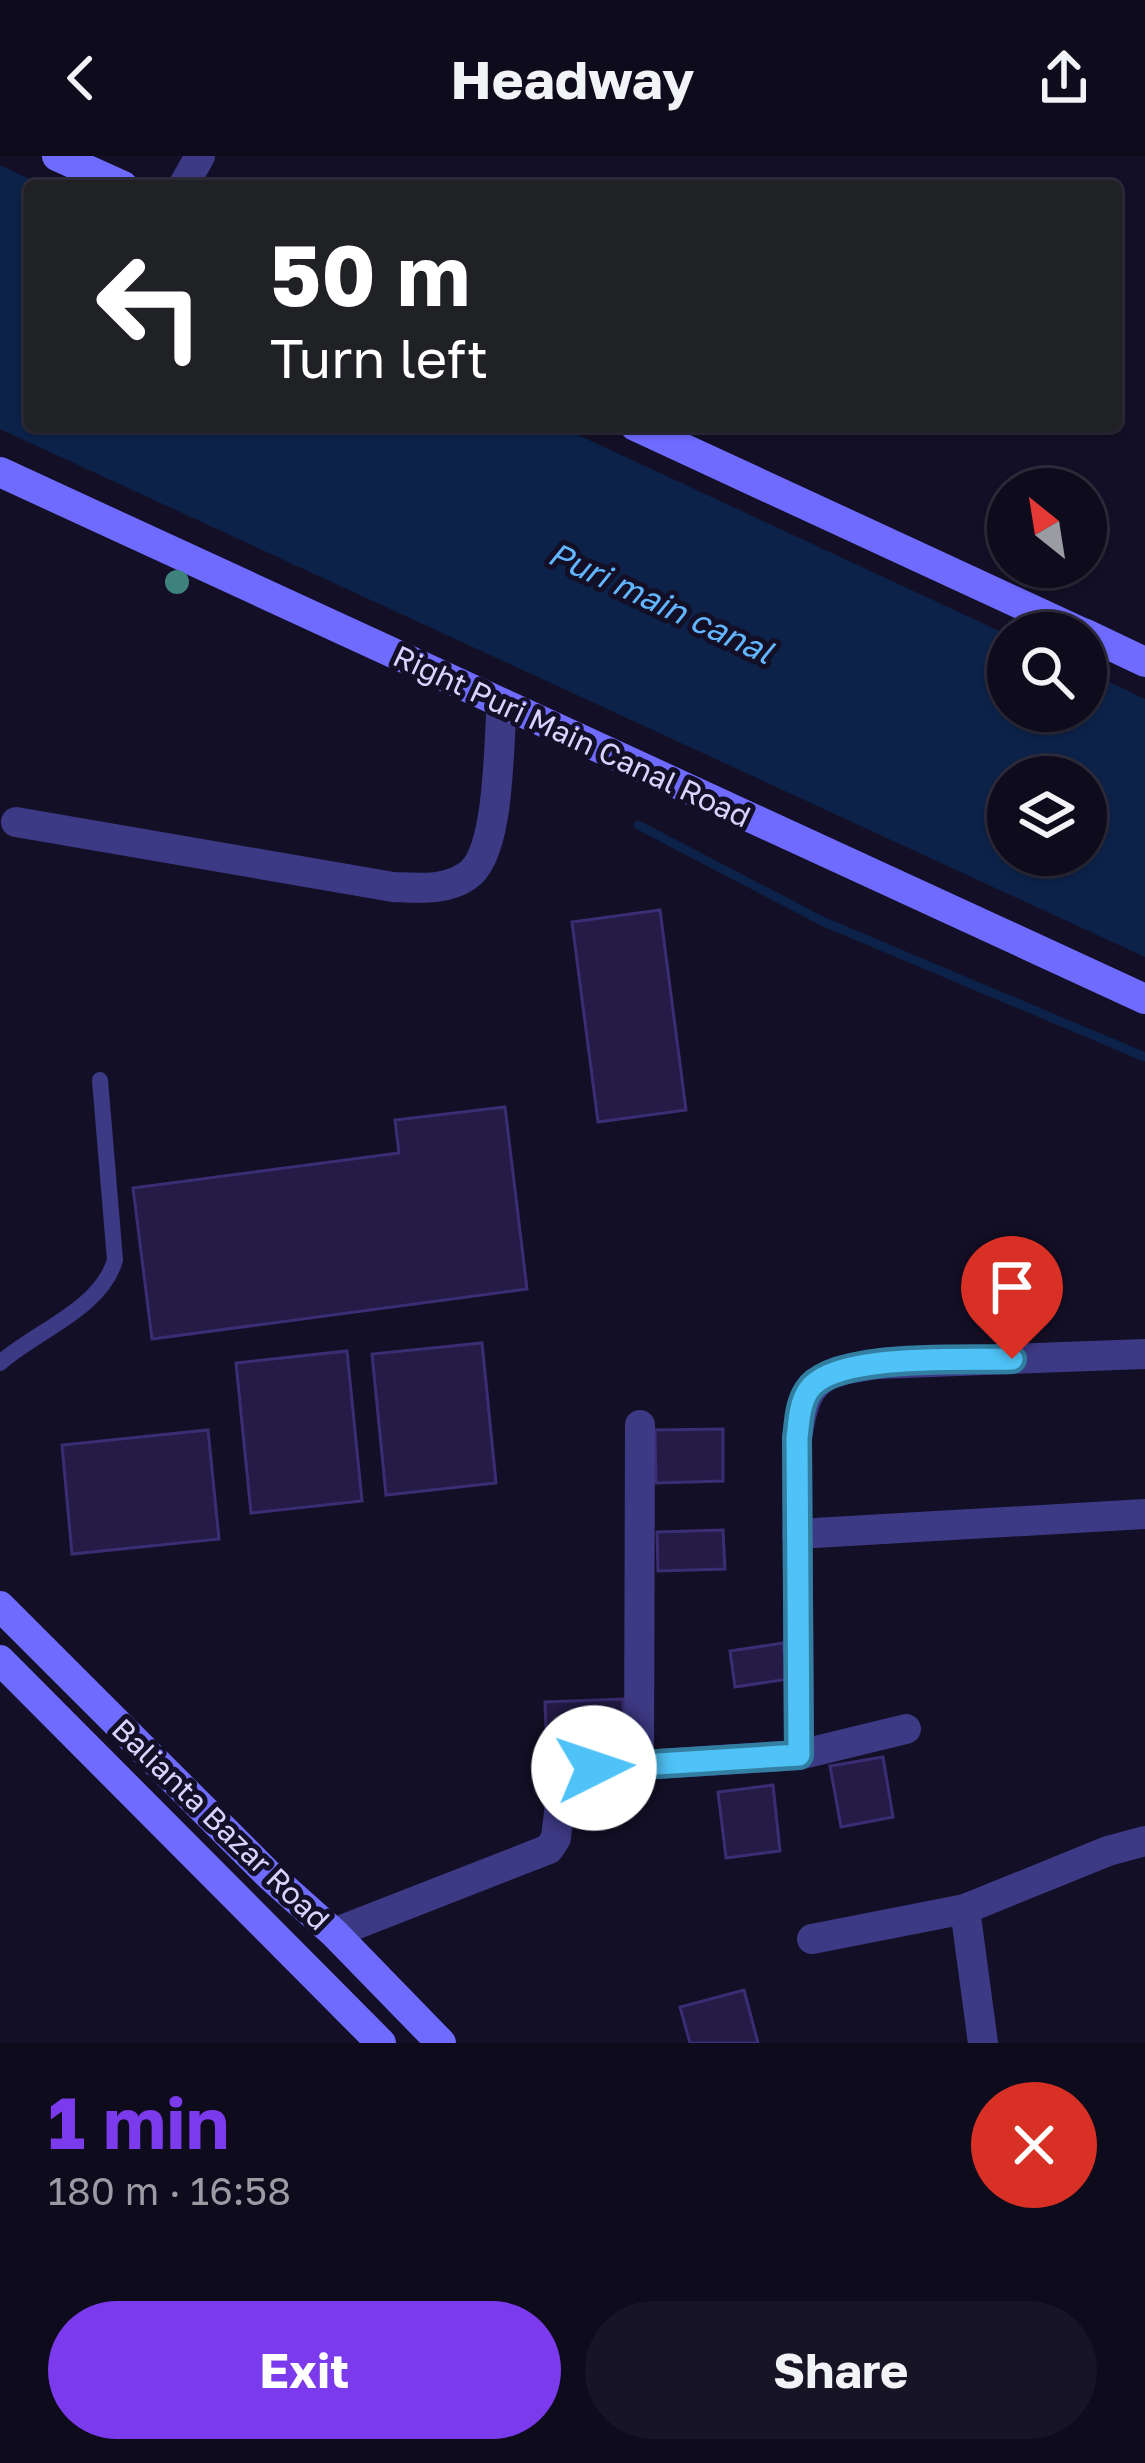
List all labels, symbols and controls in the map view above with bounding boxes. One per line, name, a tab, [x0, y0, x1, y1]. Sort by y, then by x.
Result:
icon: back	[48, 45, 114, 111]
icon: share	[1031, 45, 1097, 111]
text: Headway	[451, 46, 694, 111]
text: 50 m	[270, 224, 470, 324]
icon: left	[72, 228, 228, 384]
text: Turn left	[270, 325, 488, 390]
north arrow	[987, 468, 1107, 588]
map controls	[987, 468, 1107, 876]
water label: Puri main canal	[543, 533, 781, 672]
button: search	[987, 612, 1107, 732]
street label: Right Puri Main Canal Road	[388, 637, 756, 835]
button: layers	[987, 756, 1107, 876]
pin	[961, 1236, 1063, 1359]
icon: arrive	[979, 1254, 1045, 1320]
position arrow	[531, 1705, 657, 1831]
street label: Balianta Bazar Road	[105, 1711, 337, 1937]
text: 1 min	[48, 2078, 229, 2165]
button: close	[971, 2082, 1097, 2208]
text: 180 m · 16:58	[48, 2167, 291, 2214]
button: Exit	[48, 2301, 561, 2439]
button: Share	[585, 2301, 1097, 2439]

